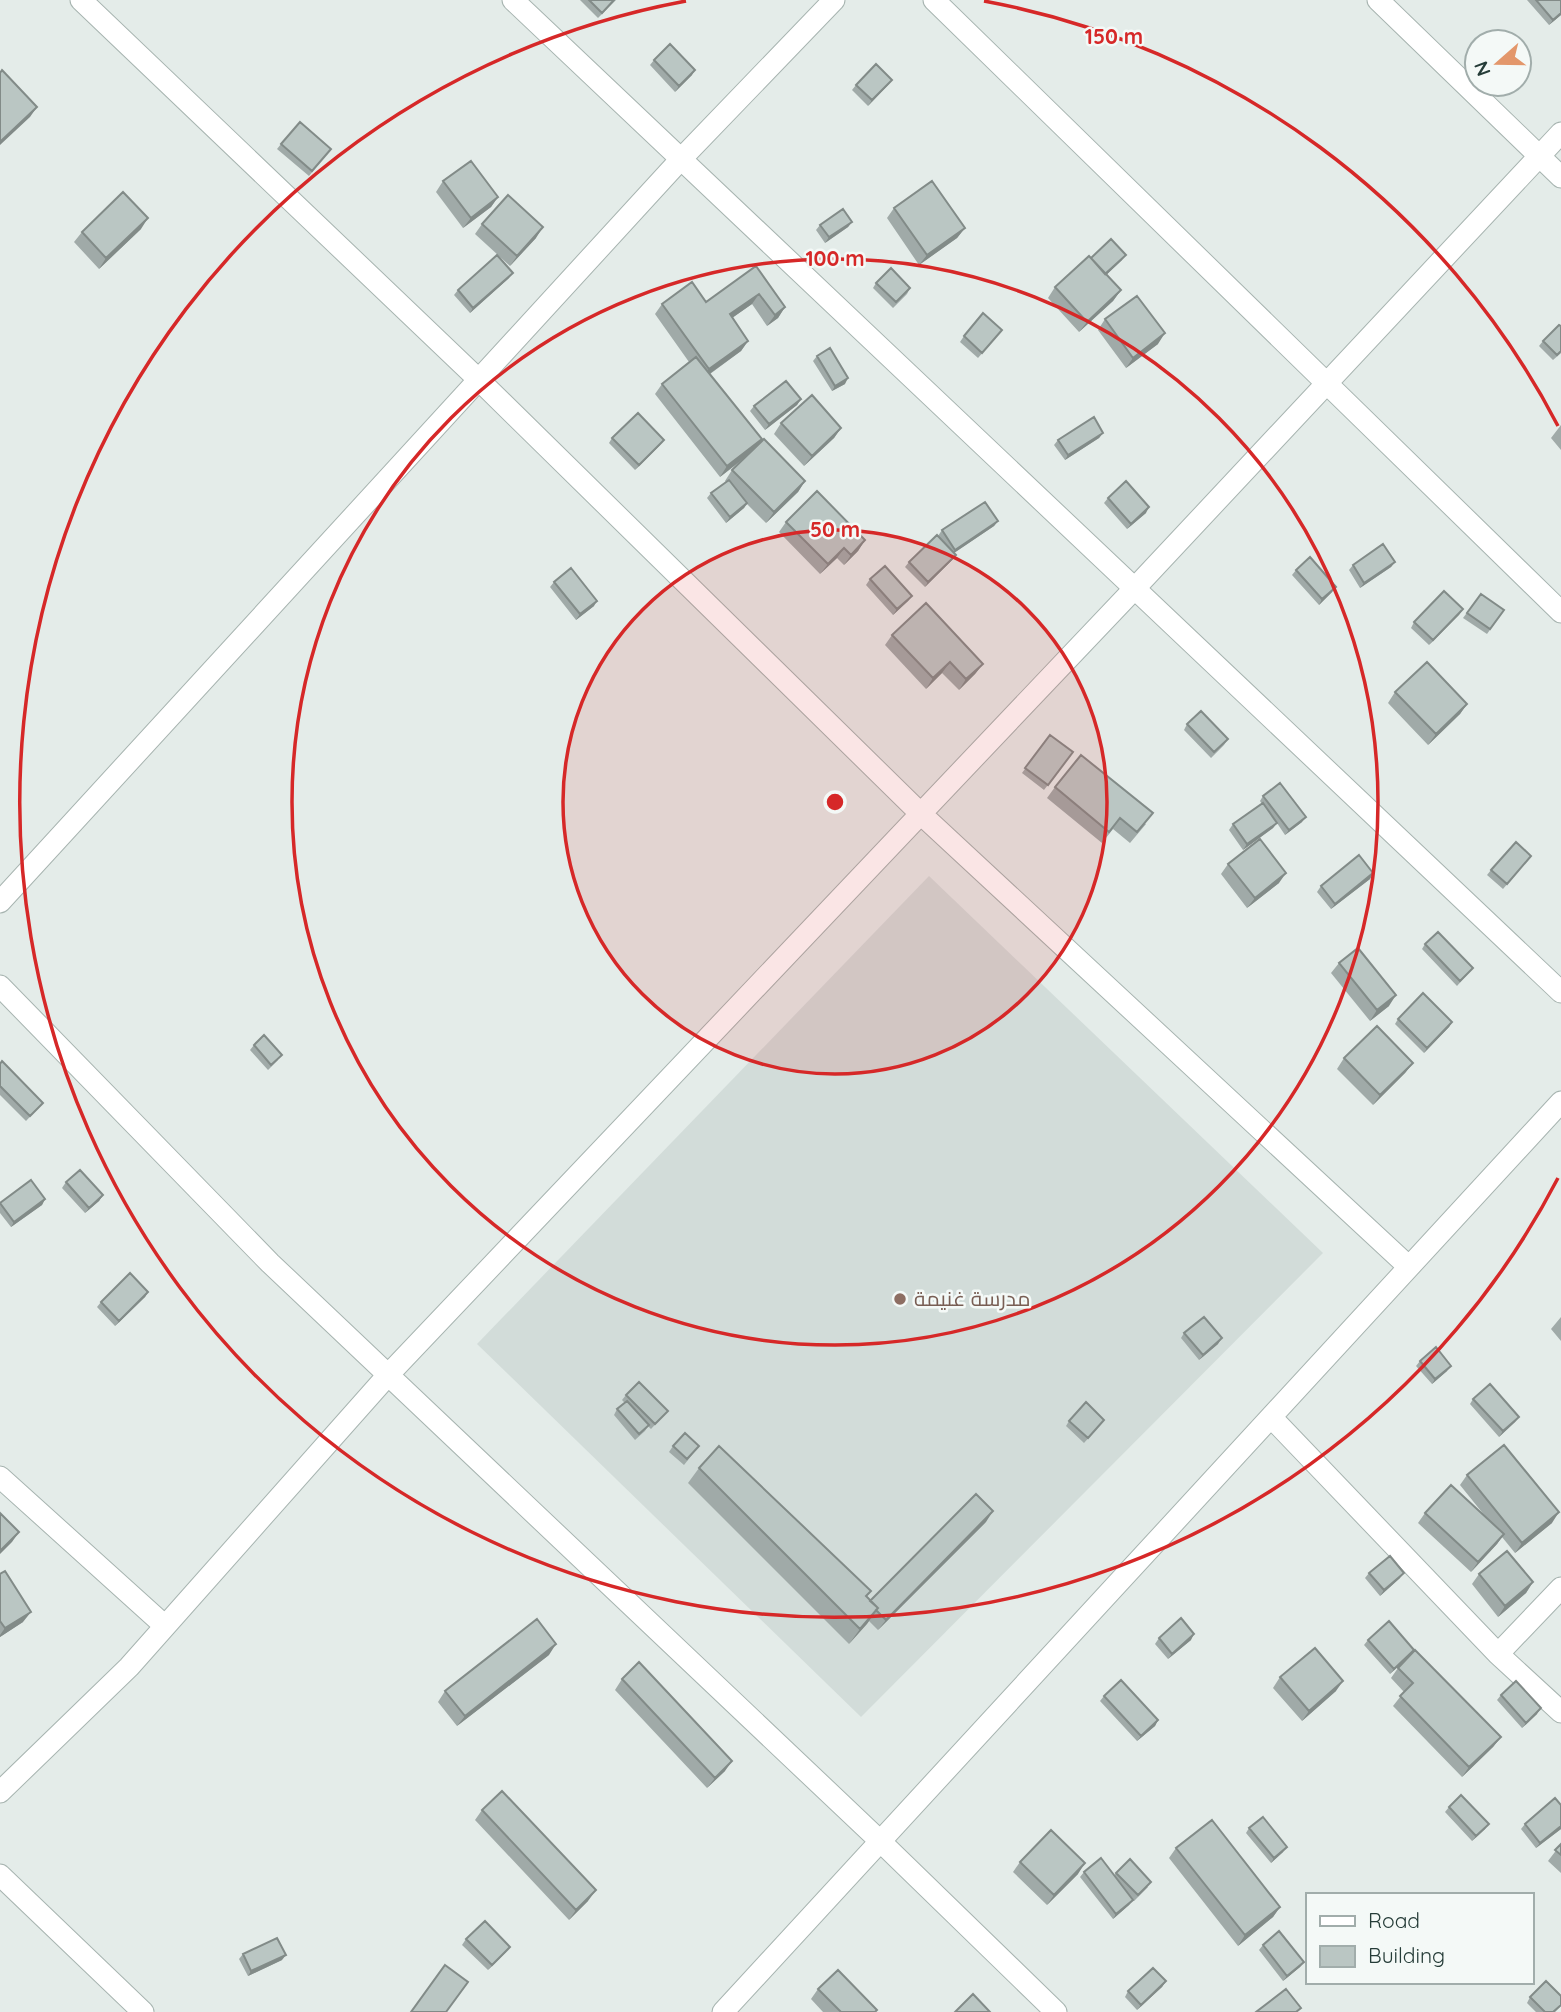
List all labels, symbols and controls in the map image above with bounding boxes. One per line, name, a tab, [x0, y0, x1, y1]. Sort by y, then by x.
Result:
text: 150 m	[1085, 23, 1143, 49]
north arrow	[1463, 28, 1533, 98]
text: N	[1468, 58, 1496, 79]
text: 100 m	[805, 245, 865, 271]
text: 50 m	[810, 516, 860, 542]
centre of rings	[823, 790, 847, 814]
place label: مدرسة غنيمة	[914, 1285, 1031, 1311]
marker: مدرسة غنيمة	[892, 1291, 908, 1307]
legend	[1306, 1893, 1533, 1984]
text: Road	[1368, 1907, 1420, 1933]
text: Building	[1368, 1942, 1445, 1968]

